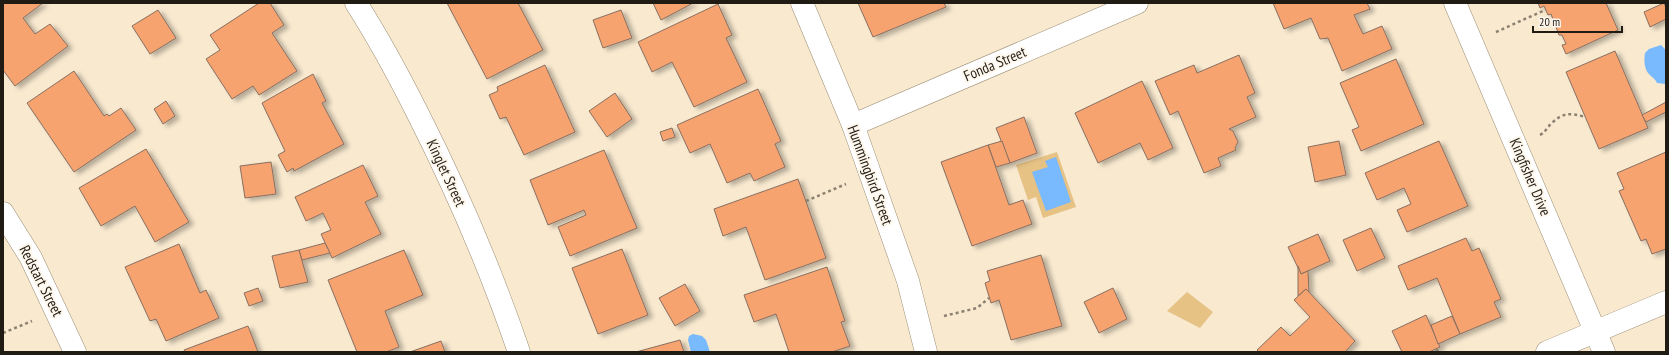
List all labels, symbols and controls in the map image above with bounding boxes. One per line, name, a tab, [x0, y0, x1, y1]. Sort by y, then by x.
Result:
scale bar	[1533, 8, 1622, 34]
text: 20 m	[1539, 14, 1560, 29]
street label: Fonda Street	[961, 42, 1029, 85]
street label: Hummingbird Street	[844, 122, 897, 227]
street label: Kingfisher Drive	[1506, 135, 1555, 219]
street label: Kinglet Street	[423, 136, 470, 209]
street label: Redstart Street	[15, 242, 67, 320]

